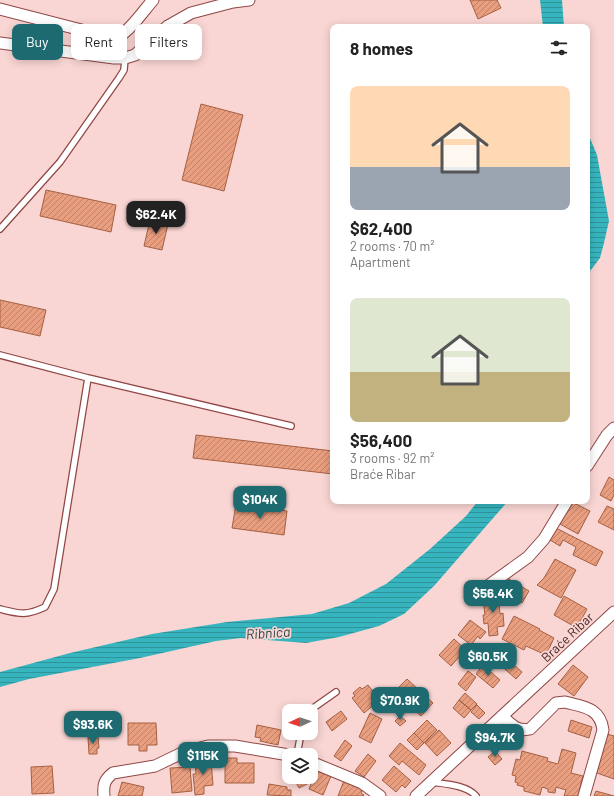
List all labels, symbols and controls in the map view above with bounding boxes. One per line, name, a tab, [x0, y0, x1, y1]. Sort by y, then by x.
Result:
chip: Buy	[12, 24, 63, 60]
chip: Rent	[71, 24, 127, 60]
chip: Filters	[135, 24, 202, 60]
icon: filters	[548, 37, 570, 59]
text: 8 homes	[350, 38, 413, 58]
icon: home	[424, 112, 496, 184]
pin: $62.4K	[123, 201, 189, 235]
text: $62.4K	[135, 206, 177, 222]
text: $62,400	[350, 218, 413, 238]
text: 2 rooms · 70 m²	[350, 238, 434, 254]
text: Apartment	[350, 254, 411, 270]
icon: home	[424, 324, 496, 396]
text: $56,400	[350, 430, 412, 450]
text: 3 rooms · 92 m²	[350, 450, 434, 466]
text: Braće Ribar	[350, 466, 416, 482]
pin: $104K	[232, 486, 288, 520]
text: $104K	[242, 491, 278, 507]
pin: $56.4K	[460, 580, 526, 614]
text: $56.4K	[473, 585, 513, 601]
street label: Braće Ribar	[538, 609, 597, 665]
water label: Ribnica	[245, 622, 291, 643]
pin: $60.5K	[455, 643, 521, 677]
text: $60.5K	[468, 648, 508, 664]
pin: $70.9K	[367, 687, 433, 721]
text: $70.9K	[380, 692, 420, 708]
north arrow	[282, 704, 318, 740]
map controls	[282, 704, 318, 784]
pin: $93.6K	[60, 711, 126, 745]
text: $93.6K	[73, 716, 113, 732]
pin: $94.7K	[462, 724, 528, 758]
text: $94.7K	[475, 729, 515, 745]
pin: $115K	[175, 742, 231, 776]
text: $115K	[187, 747, 219, 763]
button: layers	[282, 748, 318, 784]

